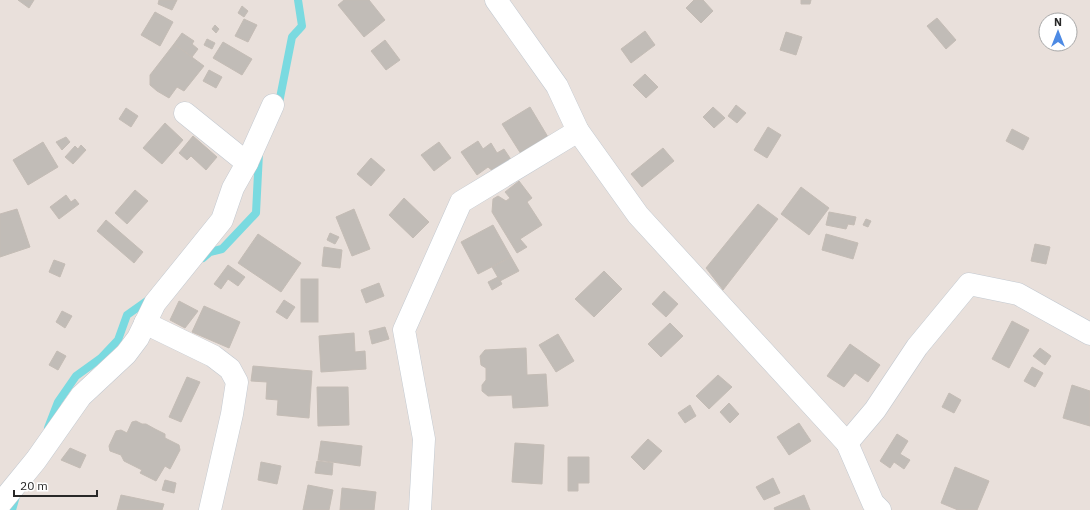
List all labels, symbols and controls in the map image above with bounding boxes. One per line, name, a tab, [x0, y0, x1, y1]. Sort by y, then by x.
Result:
north arrow	[1038, 12, 1078, 52]
text: N	[1054, 15, 1062, 29]
scale bar	[14, 472, 97, 498]
text: 20 m	[20, 478, 48, 493]

